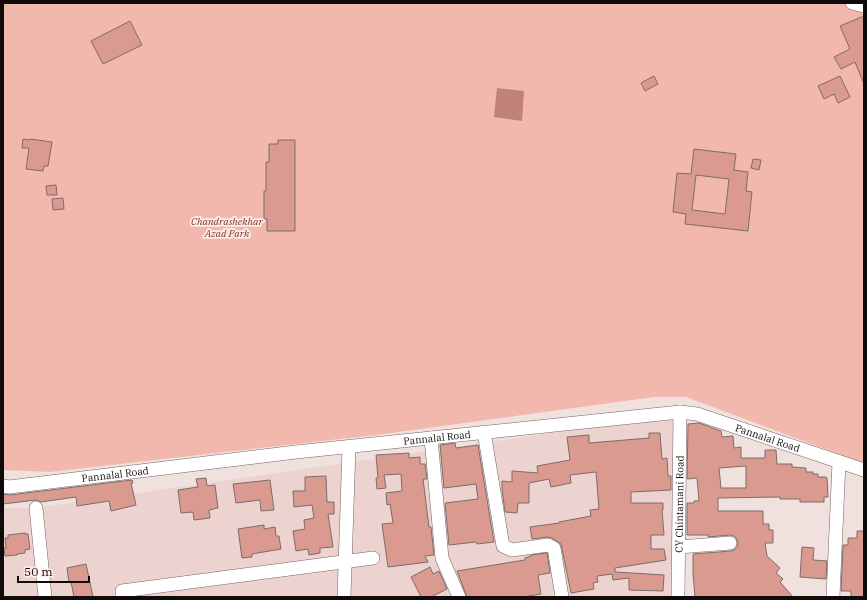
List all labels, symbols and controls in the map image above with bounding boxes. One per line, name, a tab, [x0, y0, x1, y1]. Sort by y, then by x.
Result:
park label: Chandrashekhar Azad Park	[191, 215, 264, 240]
street label: Pannalal Road	[733, 421, 802, 455]
street label: Pannalal Road	[403, 428, 471, 448]
street label: CY Chintamani Road	[672, 455, 687, 553]
street label: Pannalal Road	[81, 464, 149, 485]
scale bar	[18, 558, 89, 584]
text: 50 m	[24, 564, 53, 579]

